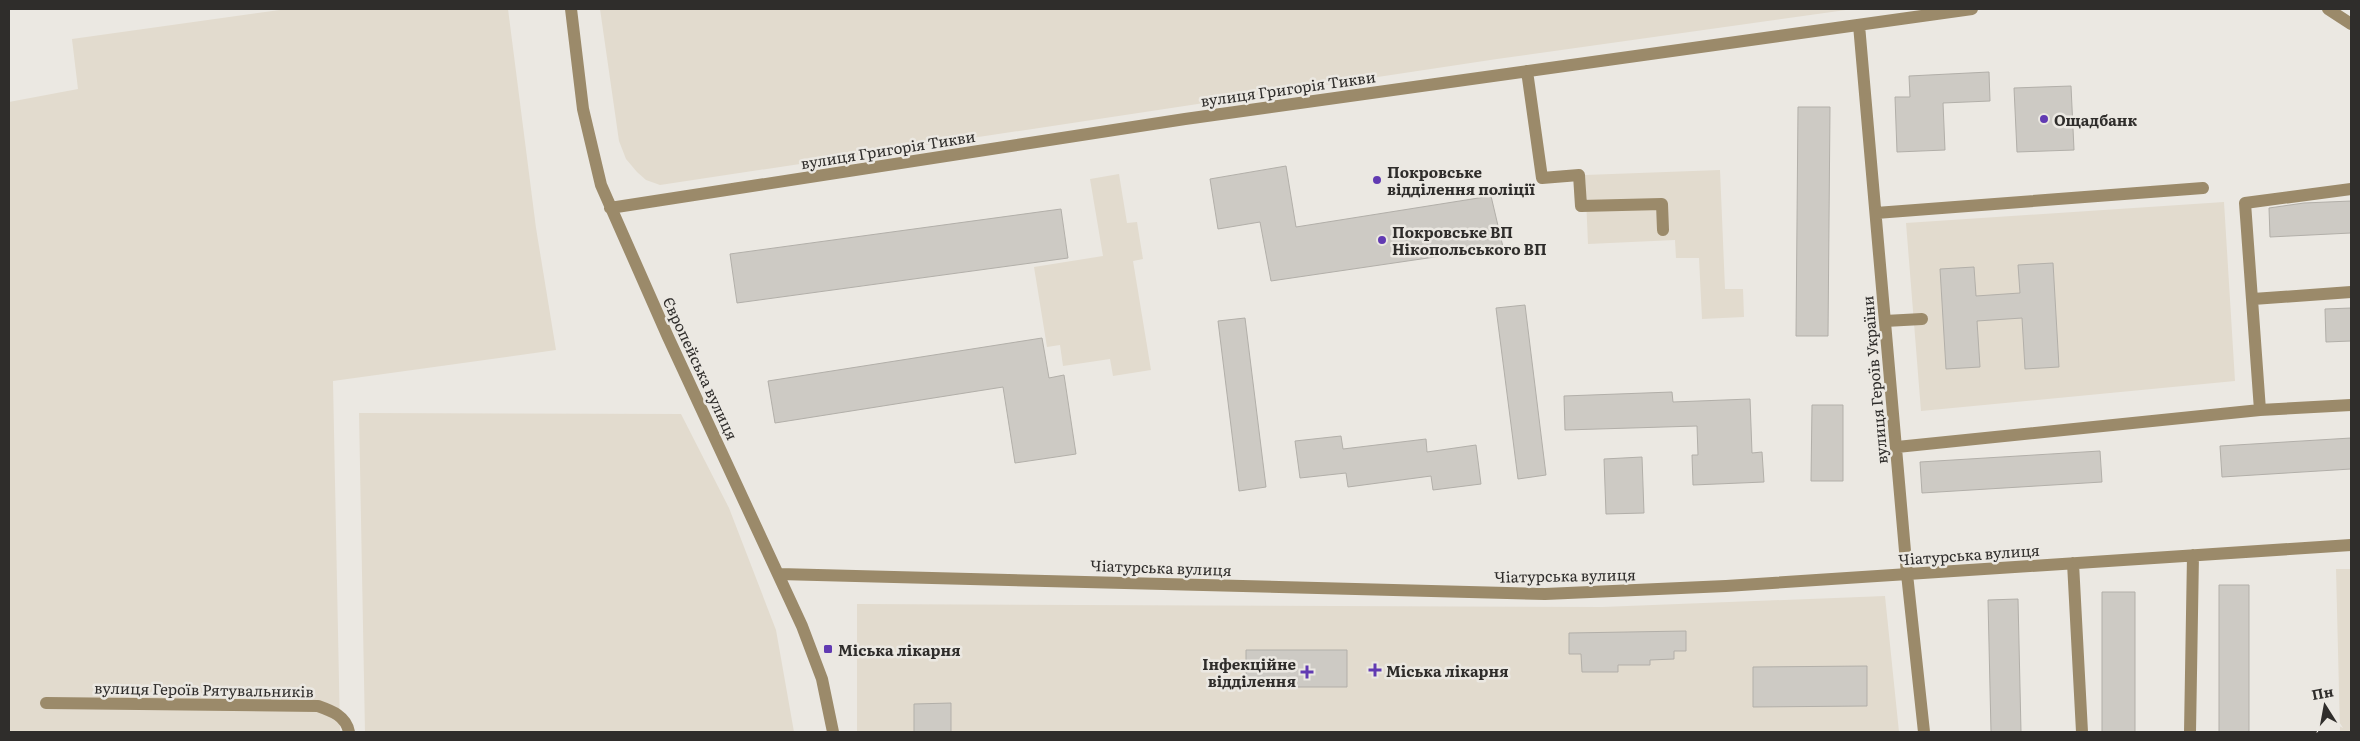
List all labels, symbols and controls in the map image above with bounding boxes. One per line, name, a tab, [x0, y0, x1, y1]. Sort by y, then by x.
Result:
street label: вулиця Григорія Тикви	[1199, 64, 1377, 112]
place label: Ощадбанк	[2054, 108, 2137, 131]
marker: Ощадбанк	[2038, 113, 2050, 125]
street label: вулиця Григорія Тикви	[799, 124, 977, 174]
place label: Покровське відділення поліції	[1387, 160, 1535, 200]
marker: Покровське відділення поліції	[1371, 174, 1383, 186]
place label: Покровське ВП Нікопольського ВП	[1392, 220, 1547, 260]
marker: Покровське ВП Нікопольського ВП	[1376, 234, 1388, 246]
street label: Європейська вулиця	[658, 293, 744, 443]
street label: вулиця Героїв України	[1855, 295, 1893, 465]
street label: Чіатурська вулиця	[1898, 538, 2040, 570]
street label: Чіатурська вулиця	[1090, 553, 1232, 581]
street label: Чіатурська вулиця	[1494, 562, 1636, 588]
place label: Міська лікарня	[838, 638, 961, 661]
marker: Міська лікарня	[822, 643, 834, 655]
place label: Інфекційне відділення	[1202, 652, 1297, 692]
place label: Мiська лiкарня	[1386, 659, 1509, 682]
marker: Мiська лiкарня	[1368, 663, 1382, 677]
marker: Інфекційне відділення	[1300, 665, 1314, 679]
street label: вулиця Героїв Рятувальників	[94, 676, 314, 702]
text: Пн	[2310, 680, 2335, 704]
north arrow	[2300, 681, 2350, 731]

